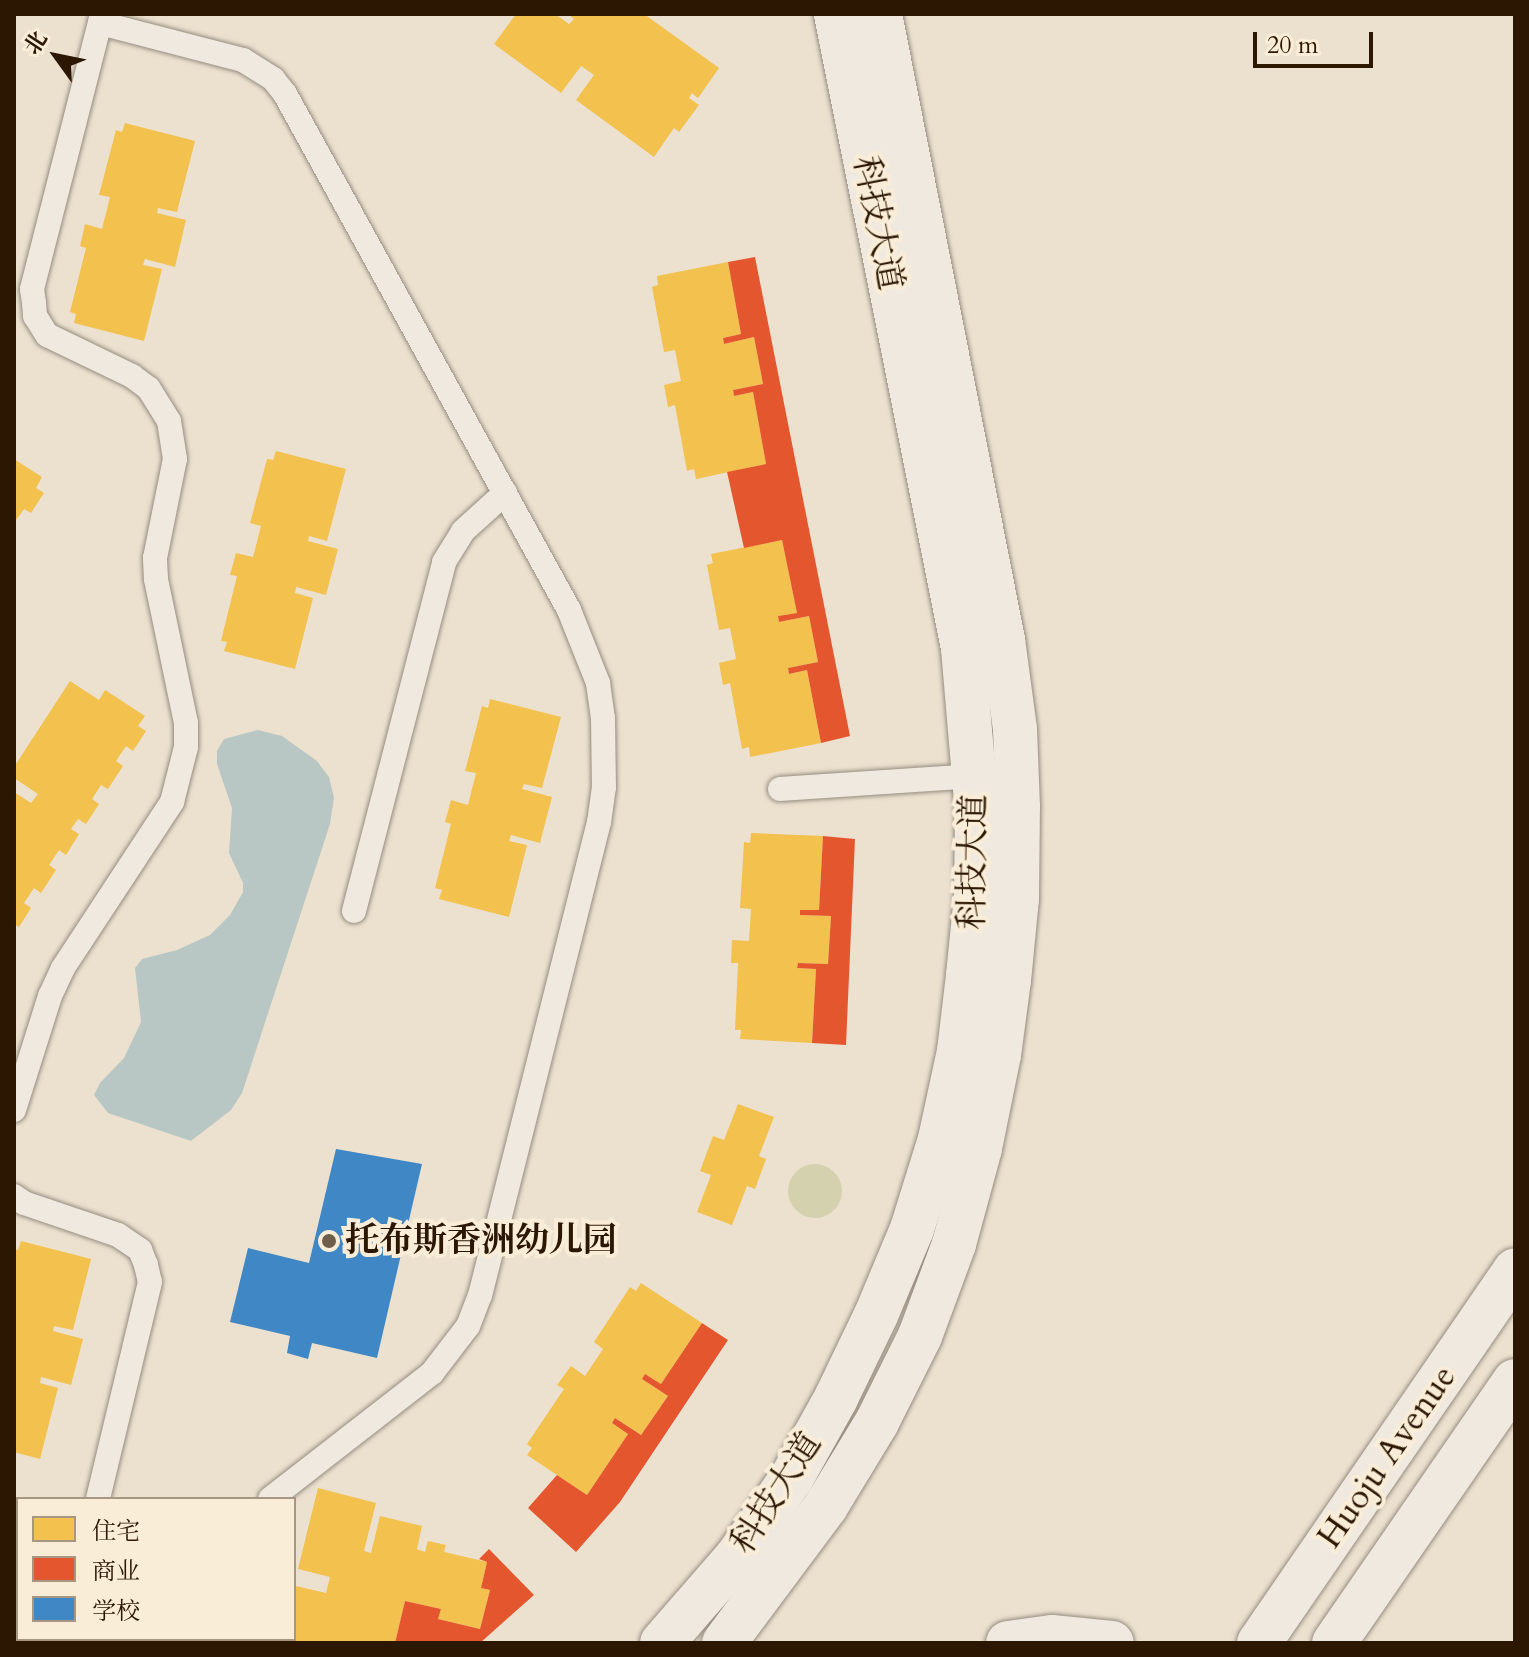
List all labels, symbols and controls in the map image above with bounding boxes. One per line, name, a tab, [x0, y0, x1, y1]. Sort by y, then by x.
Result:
north arrow	[16, 16, 96, 96]
scale bar	[1257, 16, 1377, 66]
text: 北	[17, 26, 54, 60]
text: 20 m	[1267, 29, 1318, 62]
street label: 科技大道	[845, 152, 911, 294]
street label: 科技大道	[951, 794, 995, 930]
place label: 托布斯香洲幼儿园	[345, 1221, 617, 1261]
marker: 托布斯香洲幼儿园	[320, 1232, 338, 1250]
street label: Huoju Avenue	[1309, 1358, 1465, 1556]
street label: 科技大道	[722, 1425, 830, 1561]
legend	[16, 1497, 296, 1641]
text: 住宅	[92, 1515, 140, 1548]
text: 商业	[92, 1555, 140, 1588]
text: 学校	[92, 1595, 140, 1628]

